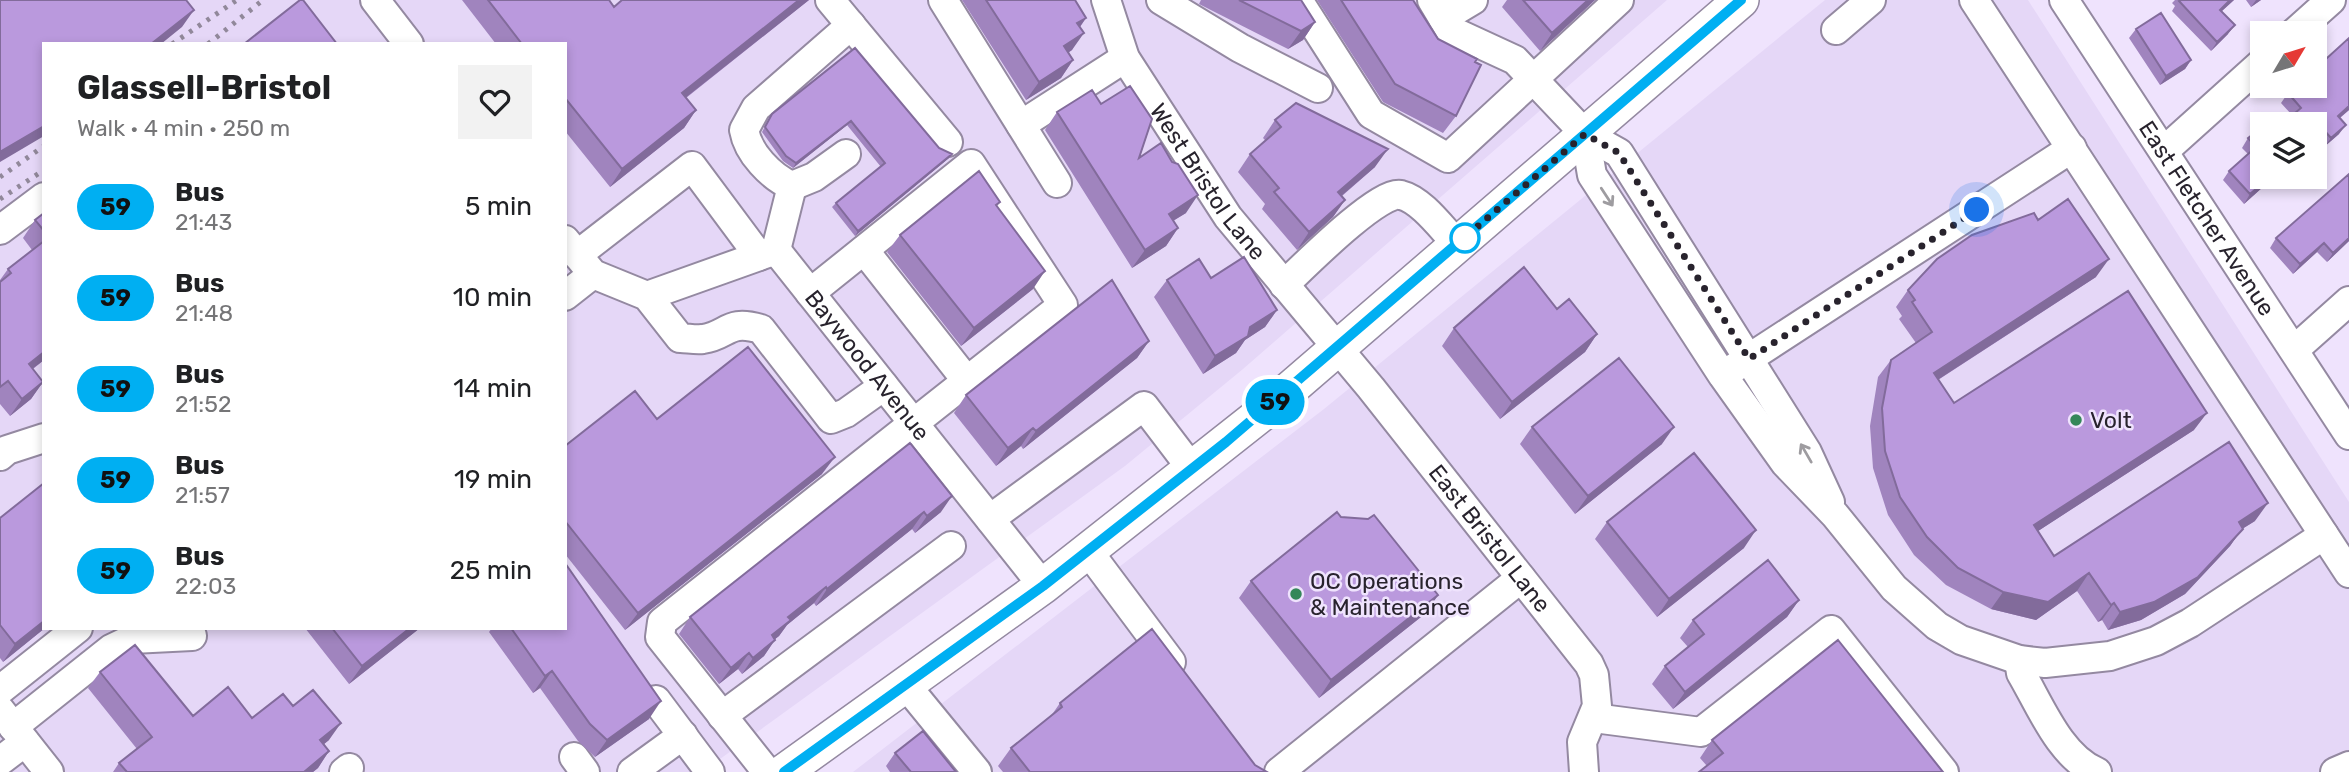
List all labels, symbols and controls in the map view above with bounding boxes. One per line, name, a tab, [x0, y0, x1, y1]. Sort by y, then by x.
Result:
north arrow	[2250, 21, 2328, 98]
map controls	[2250, 21, 2327, 189]
button: heart	[458, 65, 532, 139]
text: Glassell-Bristol	[77, 68, 331, 107]
street label: West Bristol Lane	[1144, 98, 1272, 266]
button: layers	[2250, 112, 2327, 189]
text: Walk · 4 min · 250 m	[77, 114, 290, 142]
street label: East Fletcher Avenue	[2133, 116, 2281, 321]
text: Bus	[175, 177, 224, 208]
one-way arrow	[1600, 187, 1614, 207]
text: 5 min	[465, 191, 532, 222]
your location	[1959, 192, 1994, 227]
text: 59	[100, 193, 131, 221]
text: 21:43	[175, 208, 232, 236]
unlabelled marker	[1450, 223, 1480, 253]
text: Bus	[175, 268, 224, 299]
text: 10 min	[453, 282, 532, 313]
text: 59	[100, 284, 131, 312]
street label: Baywood Avenue	[799, 284, 936, 446]
text: 21:48	[175, 299, 233, 327]
text: Bus	[175, 359, 224, 390]
text: 14 min	[453, 373, 532, 404]
text: 59	[100, 375, 131, 403]
line badge: 59	[1244, 379, 1306, 425]
text: 59	[1260, 388, 1290, 416]
text: 21:52	[175, 390, 231, 418]
place label: Volt	[2090, 406, 2132, 434]
marker: Volt	[2068, 412, 2084, 428]
one-way arrow	[1799, 443, 1813, 463]
text: Bus	[175, 450, 224, 481]
street label: East Bristol Lane	[1423, 459, 1557, 618]
text: 19 min	[454, 464, 532, 495]
text: 59	[100, 466, 131, 494]
text: 21:57	[175, 481, 230, 509]
text: Bus	[175, 541, 224, 572]
text: 25 min	[450, 555, 532, 586]
text: 59	[100, 557, 131, 585]
place label: OC Operations & Maintenance	[1310, 567, 1470, 621]
text: 22:03	[175, 572, 236, 600]
marker: OC Operations & Maintenance	[1288, 586, 1304, 602]

